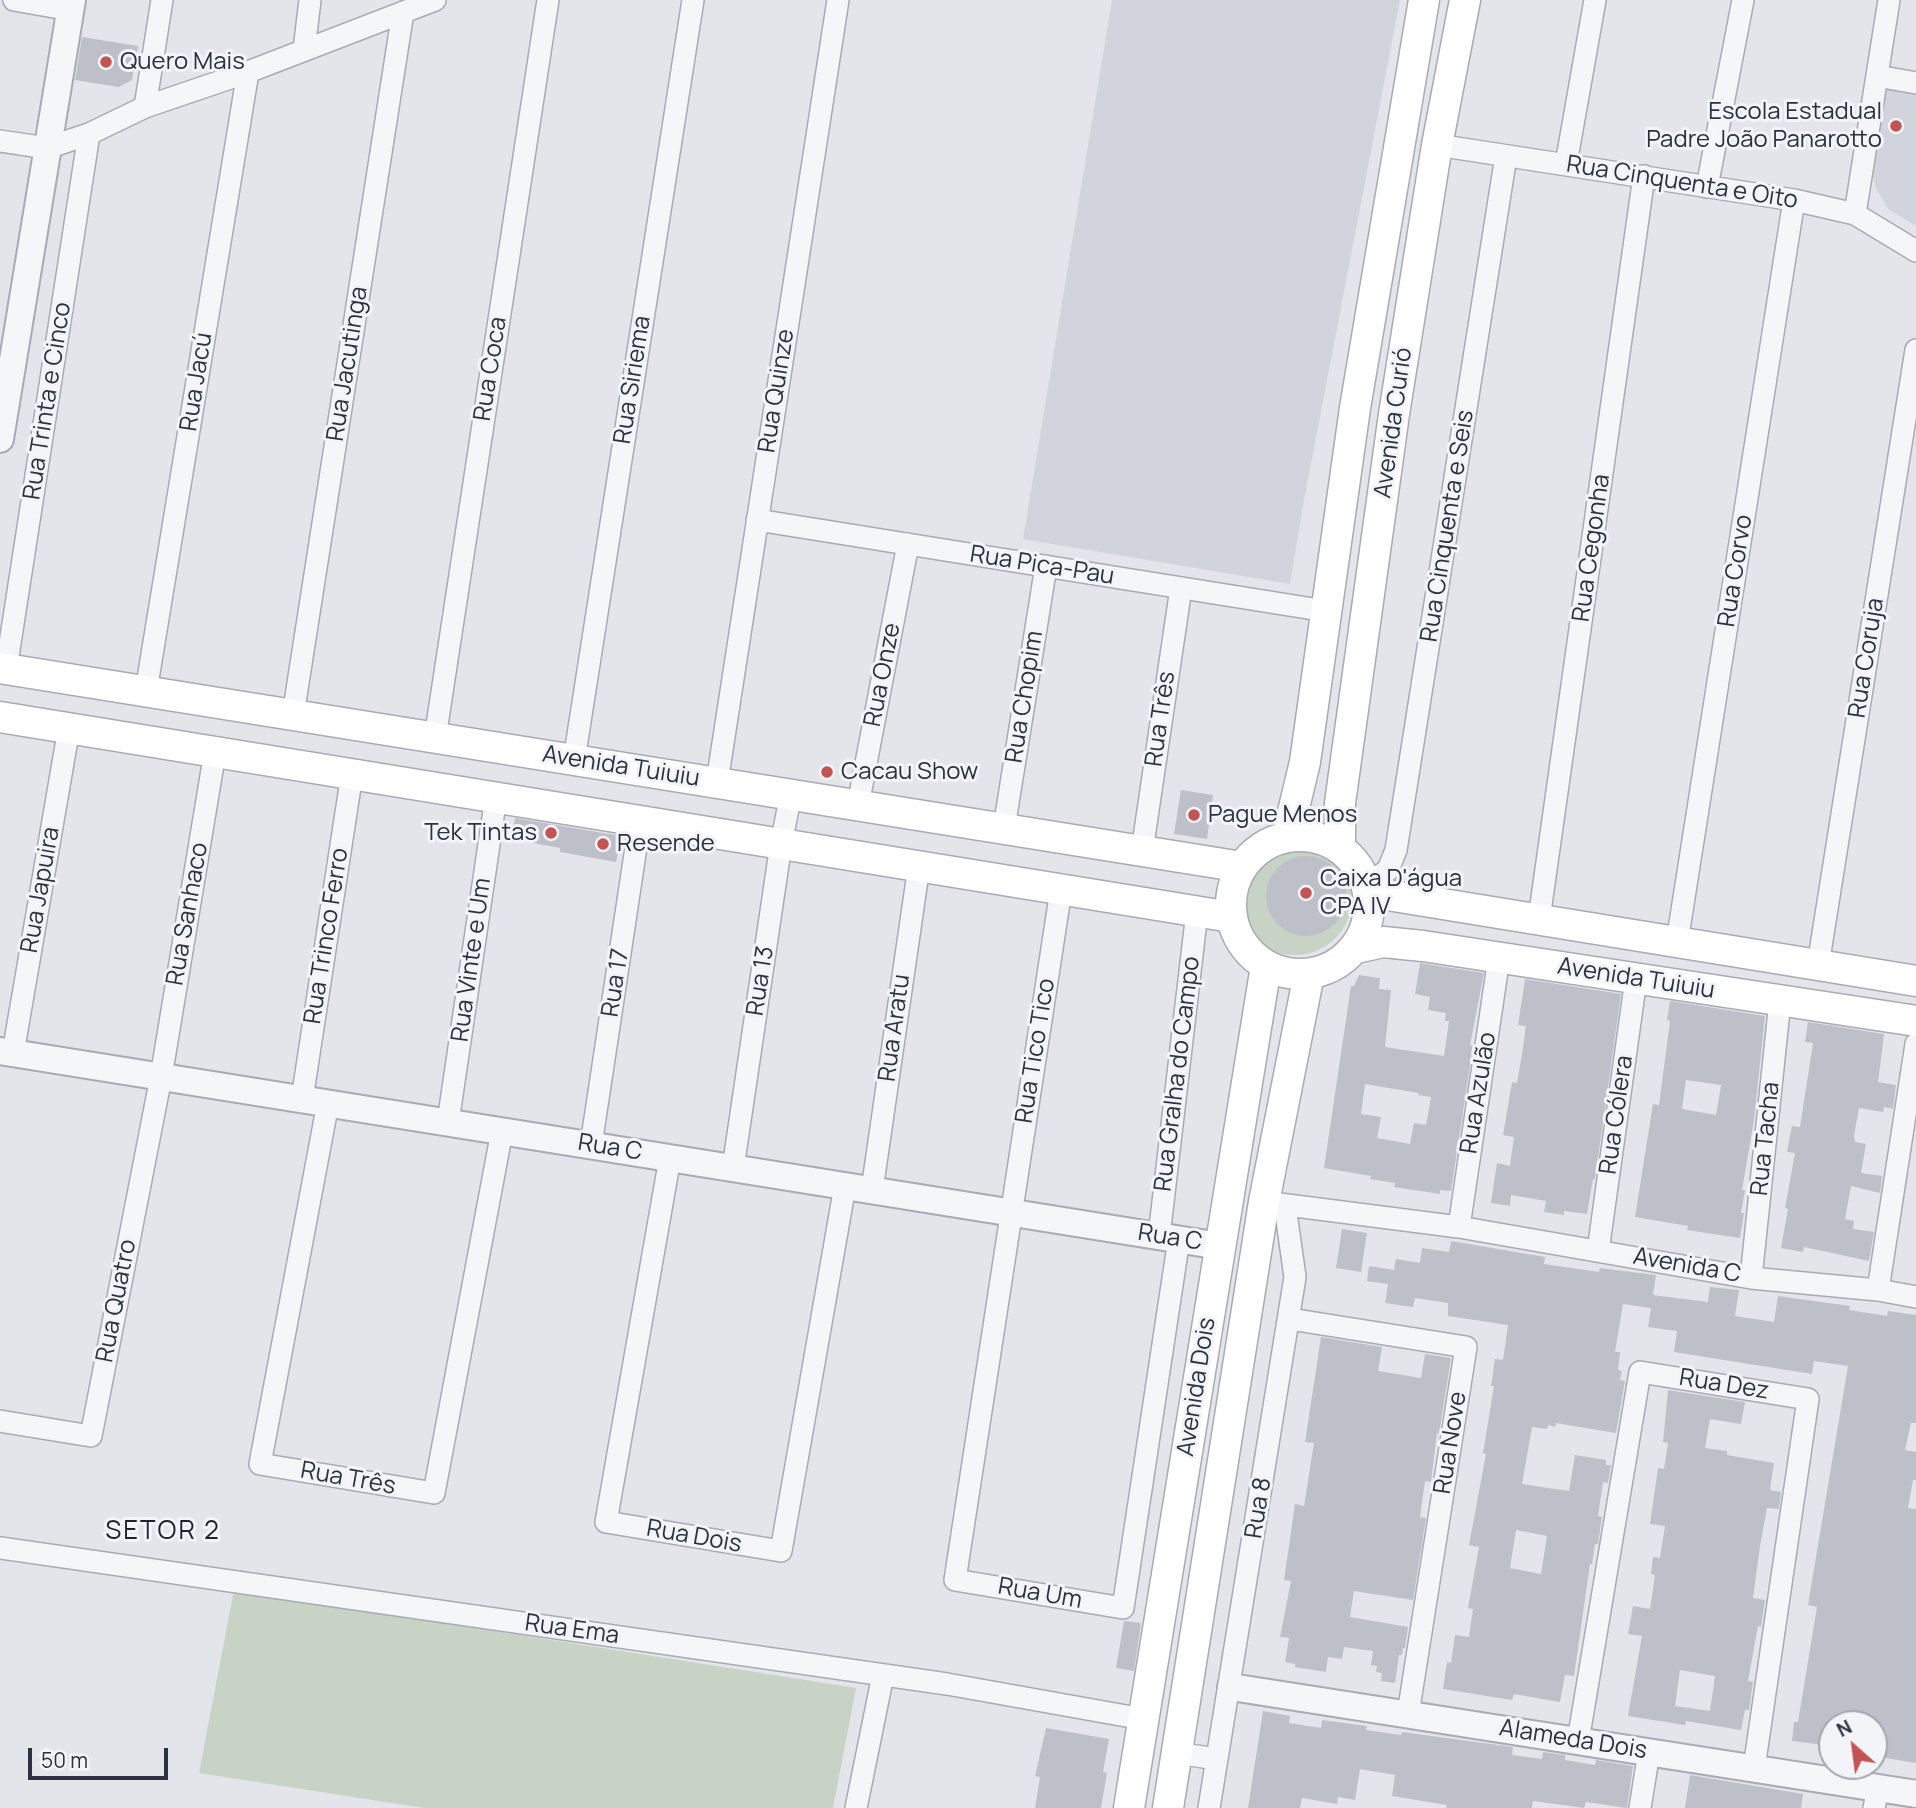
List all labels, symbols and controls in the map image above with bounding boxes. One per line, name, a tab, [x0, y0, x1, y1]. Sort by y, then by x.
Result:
place label: Quero Mais	[120, 48, 245, 76]
marker: Quero Mais	[98, 54, 114, 70]
place label: Escola Estadual Padre João Panarotto	[1646, 98, 1882, 154]
marker: Escola Estadual Padre João Panarotto	[1888, 118, 1904, 134]
street label: Rua Cinquenta e Oito	[1564, 150, 1800, 216]
street label: Rua Jacutinga	[322, 284, 374, 444]
street label: Rua Trinta e Cinco	[18, 300, 78, 502]
street label: Rua Siriema	[609, 314, 657, 446]
street label: Rua Coca	[469, 315, 513, 423]
street label: Rua Quinze	[753, 327, 801, 455]
street label: Rua Jacú	[175, 331, 219, 433]
street label: Avenida Curió	[1369, 346, 1419, 500]
street label: Rua Cinquenta e Seis	[1415, 408, 1481, 644]
street label: Rua Cegonha	[1567, 472, 1617, 624]
street label: Rua Corvo	[1713, 513, 1759, 629]
street label: Rua Pica-Pau	[968, 540, 1116, 592]
street label: Rua Coruja	[1843, 596, 1891, 720]
street label: Rua Onze	[859, 621, 907, 729]
street label: Rua Chopim	[1000, 629, 1050, 765]
street label: Rua Três	[1140, 670, 1182, 768]
street label: Avenida Tuiuiu	[540, 740, 702, 794]
place label: Cacau Show	[841, 758, 978, 786]
marker: Cacau Show	[819, 764, 835, 780]
place label: Pague Menos	[1208, 801, 1357, 829]
marker: Pague Menos	[1186, 807, 1202, 823]
place label: Tek Tintas	[424, 819, 537, 847]
street label: Rua Japuira	[16, 825, 66, 955]
marker: Tek Tintas	[543, 825, 559, 841]
place label: Resende	[617, 830, 715, 858]
marker: Resende	[595, 836, 611, 852]
street label: Rua Sanhaco	[161, 840, 215, 988]
street label: Rua Trinco Ferro	[299, 846, 355, 1026]
place label: Caixa D'água CPA IV	[1320, 865, 1462, 921]
street label: Rua Vinte e Um	[446, 876, 498, 1044]
marker: Caixa D'água CPA IV	[1298, 885, 1314, 901]
street label: Rua 13	[741, 944, 781, 1018]
street label: Rua 17	[596, 947, 636, 1019]
street label: Avenida Tuiuiu	[1555, 952, 1717, 1006]
street label: Rua Gralha do Campo	[1149, 955, 1207, 1193]
street label: Rua Aratu	[873, 972, 917, 1084]
street label: Rua Tico Tico	[1010, 976, 1062, 1126]
street label: Rua Azulão	[1455, 1030, 1503, 1156]
street label: Rua Cólera	[1594, 1054, 1640, 1176]
street label: Rua Tacha	[1746, 1081, 1786, 1197]
street label: Rua C	[576, 1129, 644, 1167]
street label: Rua C	[1136, 1219, 1204, 1257]
street label: Rua Quatro	[91, 1237, 143, 1365]
street label: Avenida C	[1631, 1242, 1743, 1290]
street label: Avenida Dois	[1172, 1315, 1222, 1459]
street label: Rua Dez	[1677, 1364, 1771, 1406]
street label: Rua Nove	[1429, 1390, 1473, 1496]
street label: Rua Três	[298, 1456, 398, 1502]
street label: Rua 8	[1240, 1475, 1278, 1541]
street label: Rua Dois	[644, 1514, 744, 1560]
district label: SETOR 2	[106, 1516, 220, 1548]
street label: Rua Um	[996, 1572, 1084, 1616]
street label: Rua Ema	[523, 1609, 621, 1651]
north arrow	[1818, 1710, 1888, 1780]
street label: Alameda Dois	[1497, 1714, 1649, 1766]
text: N	[1832, 1714, 1856, 1743]
scale bar	[32, 1734, 172, 1778]
text: 50 m	[41, 1746, 88, 1774]

